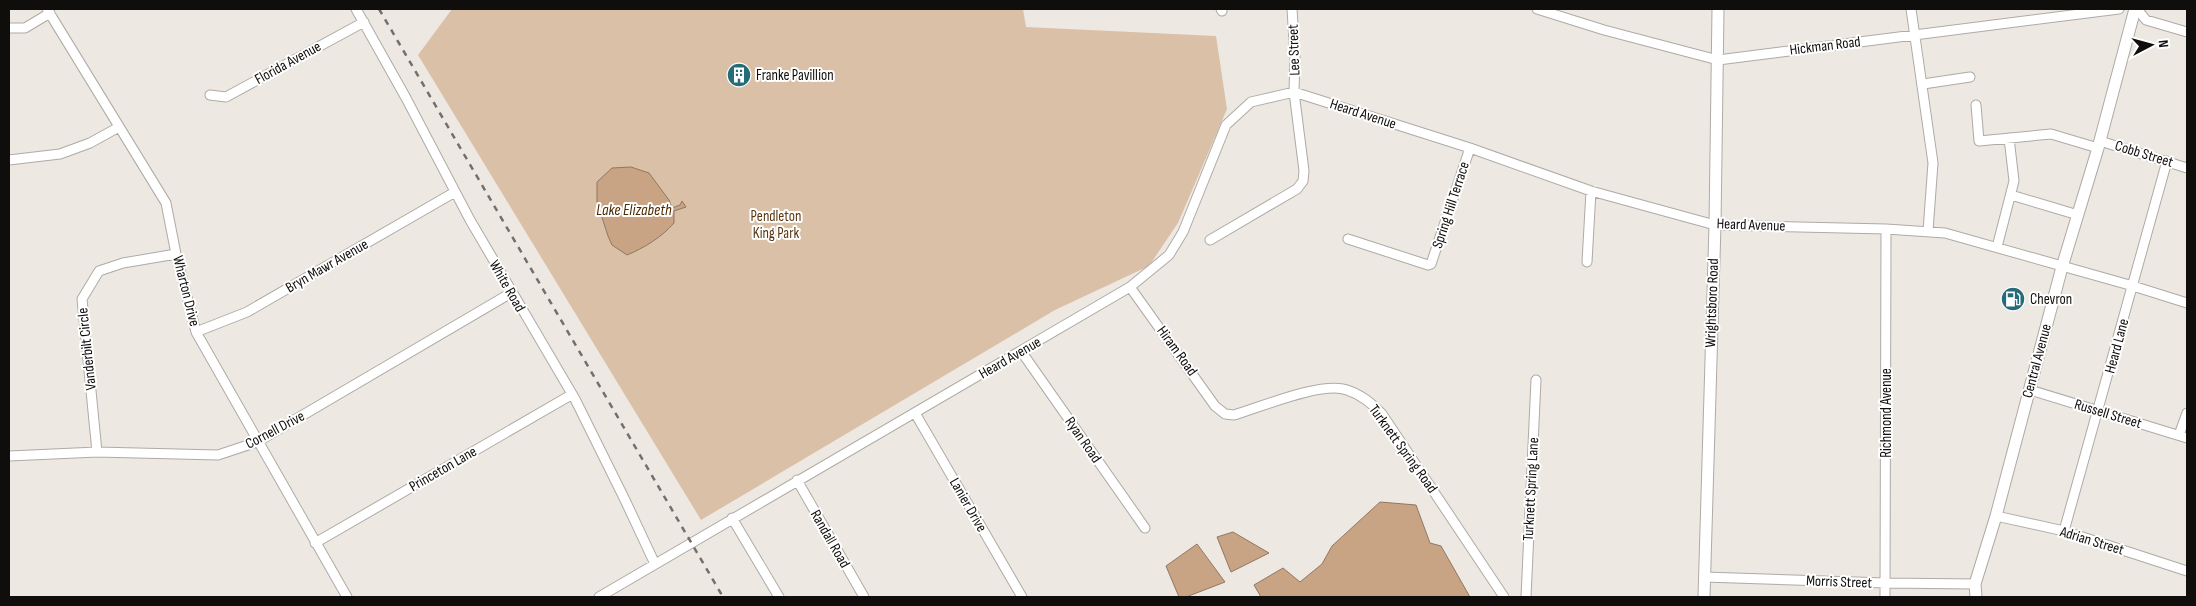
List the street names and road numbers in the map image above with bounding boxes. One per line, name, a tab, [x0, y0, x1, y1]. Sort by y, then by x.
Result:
street label: Lee Street	[1284, 24, 1304, 76]
street label: Hickman Road	[1788, 32, 1862, 60]
street label: Florida Avenue	[252, 37, 324, 89]
street label: Heard Avenue	[1327, 94, 1399, 134]
street label: Cobb Street	[2113, 136, 2176, 172]
street label: Spring Hill Terrace	[1428, 159, 1474, 251]
street label: Heard Avenue	[1716, 214, 1786, 236]
street label: Bryn Mawr Avenue	[282, 235, 372, 297]
street label: Wharton Drive	[168, 254, 204, 328]
street label: White Road	[485, 257, 529, 315]
street label: Wrightsboro Road	[1701, 258, 1723, 348]
street label: Vanderbilt Circle	[73, 307, 101, 391]
street label: Heard Lane	[2101, 317, 2133, 375]
street label: Hiram Road	[1152, 322, 1202, 380]
street label: Central Avenue	[2018, 322, 2056, 400]
street label: Heard Avenue	[975, 333, 1045, 383]
street label: Richmond Avenue	[1877, 368, 1896, 458]
street label: Russell Street	[2072, 395, 2144, 433]
street label: Turknett Spring Road	[1365, 401, 1441, 497]
street label: Cornell Drive	[242, 407, 308, 453]
street label: Ryan Road	[1060, 413, 1106, 467]
street label: Turknett Spring Lane	[1519, 437, 1543, 541]
street label: Princeton Lane	[406, 442, 480, 496]
street label: Lanier Drive	[945, 475, 991, 535]
street label: Randall Road	[806, 507, 854, 571]
street label: Adrian Street	[2057, 522, 2127, 560]
street label: Morris Street	[1806, 571, 1873, 593]

